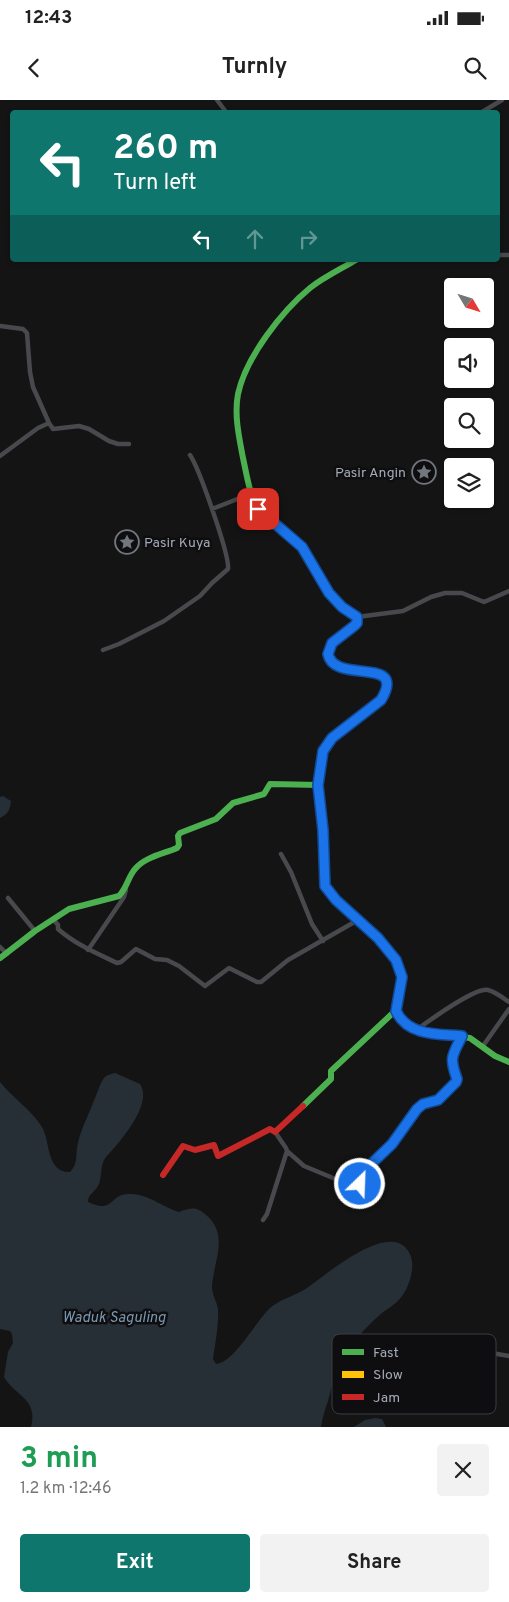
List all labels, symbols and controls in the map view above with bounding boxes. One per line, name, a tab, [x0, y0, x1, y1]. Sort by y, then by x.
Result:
text: 12:43	[25, 6, 72, 30]
icon: back	[20, 54, 48, 82]
text: Turnly	[222, 54, 287, 81]
icon: search	[461, 54, 489, 82]
text: 260 m	[113, 127, 218, 171]
icon: left	[30, 130, 95, 195]
text: Turn left	[113, 170, 196, 197]
icon: left	[188, 225, 216, 253]
icon: ahead	[241, 225, 269, 253]
icon: right	[294, 225, 322, 253]
north arrow	[444, 278, 494, 328]
map controls	[444, 278, 494, 508]
button: sound	[444, 338, 494, 388]
button: search	[444, 398, 494, 448]
button: layers	[444, 458, 494, 508]
place icon: Pasir Angin	[411, 459, 437, 485]
place label: Pasir Angin	[335, 465, 406, 482]
pin	[237, 488, 279, 530]
icon: arrive	[244, 495, 272, 523]
place icon: Pasir Kuya	[114, 529, 140, 555]
place label: Pasir Kuya	[144, 535, 210, 552]
position arrow	[333, 1157, 385, 1209]
water label: Waduk Saguling	[62, 1309, 167, 1328]
legend	[332, 1334, 496, 1414]
text: Fast	[373, 1345, 399, 1362]
text: Slow	[373, 1367, 403, 1384]
text: Jam	[373, 1390, 400, 1407]
text: 3 min	[20, 1441, 98, 1478]
button: close	[437, 1444, 489, 1496]
text: 1.2 km · 12:46	[20, 1479, 112, 1499]
button: Exit	[20, 1534, 250, 1592]
button: Share	[260, 1534, 489, 1592]

